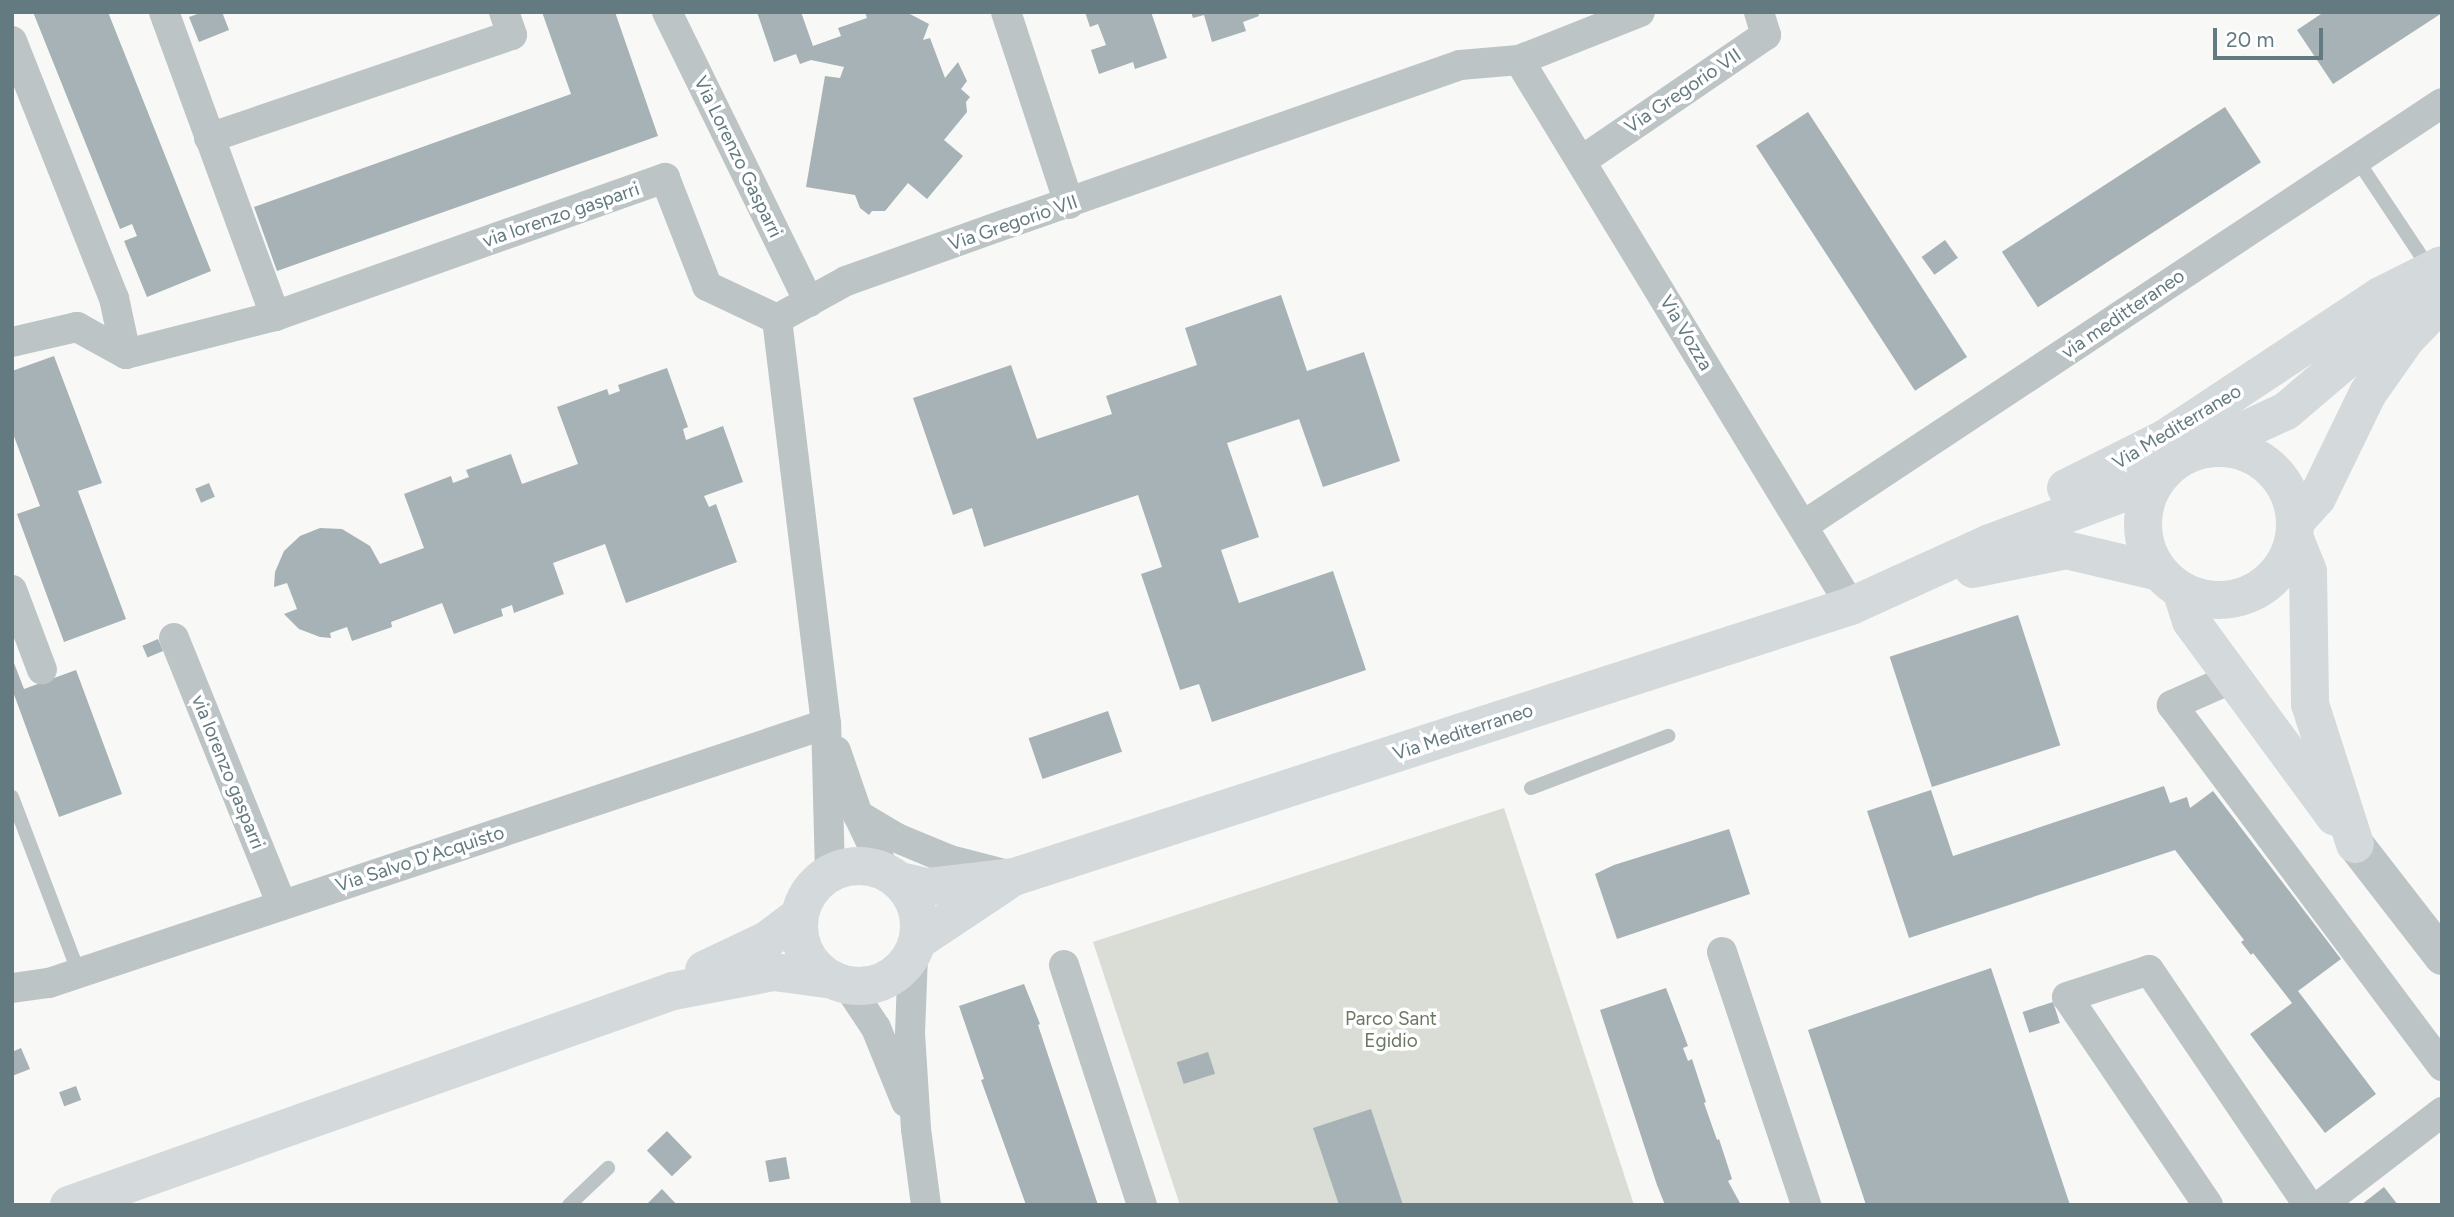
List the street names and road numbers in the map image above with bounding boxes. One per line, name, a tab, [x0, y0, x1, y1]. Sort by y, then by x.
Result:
street label: Via Gregorio VII	[1621, 44, 1745, 138]
street label: Via Lorenzo Gasparri	[689, 73, 787, 241]
street label: via lorenzo gasparri	[480, 177, 642, 253]
street label: Via Gregorio VII	[945, 190, 1081, 256]
street label: via meditteraneo	[2057, 264, 2189, 364]
street label: Via Vozza	[1655, 291, 1717, 375]
street label: Via Mediterraneo	[2109, 380, 2245, 474]
street label: via lorenzo gasparri	[187, 692, 269, 852]
street label: Via Mediterraneo	[1390, 699, 1536, 765]
street label: Via Salvo D'Acquisto	[333, 821, 507, 897]

